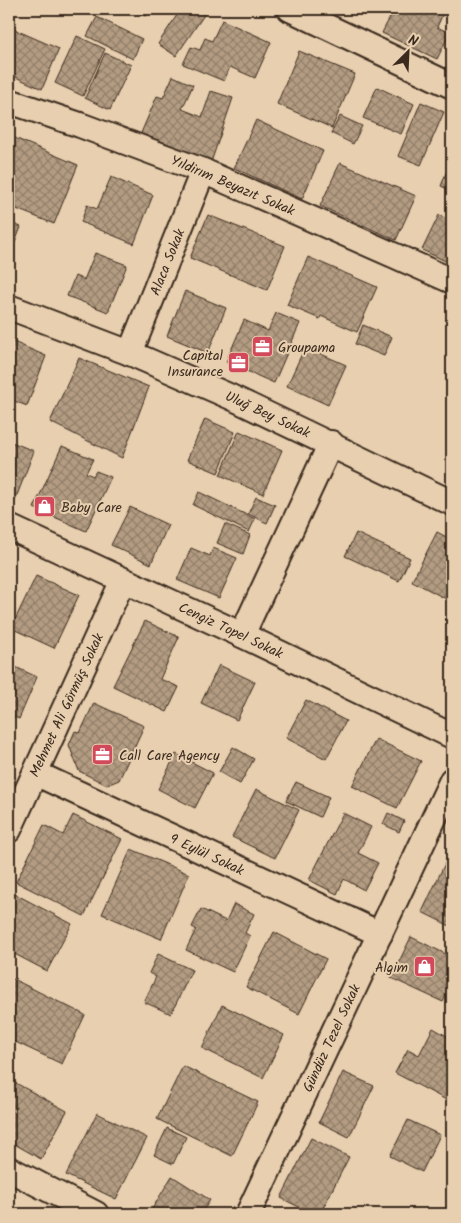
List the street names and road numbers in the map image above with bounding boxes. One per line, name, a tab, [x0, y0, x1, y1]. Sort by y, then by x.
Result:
street label: Yıldirım Beyazıt Sokak	[167, 150, 299, 222]
street label: Alaca Sokak	[145, 225, 191, 299]
street label: Uluğ Bey Sokak	[221, 386, 314, 444]
street label: Cengiz Topel Sokak	[175, 597, 287, 665]
street label: Mehmet Ali Görmüş Sokak	[24, 629, 110, 781]
street label: 9 Eylül Sokak	[166, 828, 248, 882]
street label: Gündüz Tezel Sokak	[297, 980, 367, 1096]

